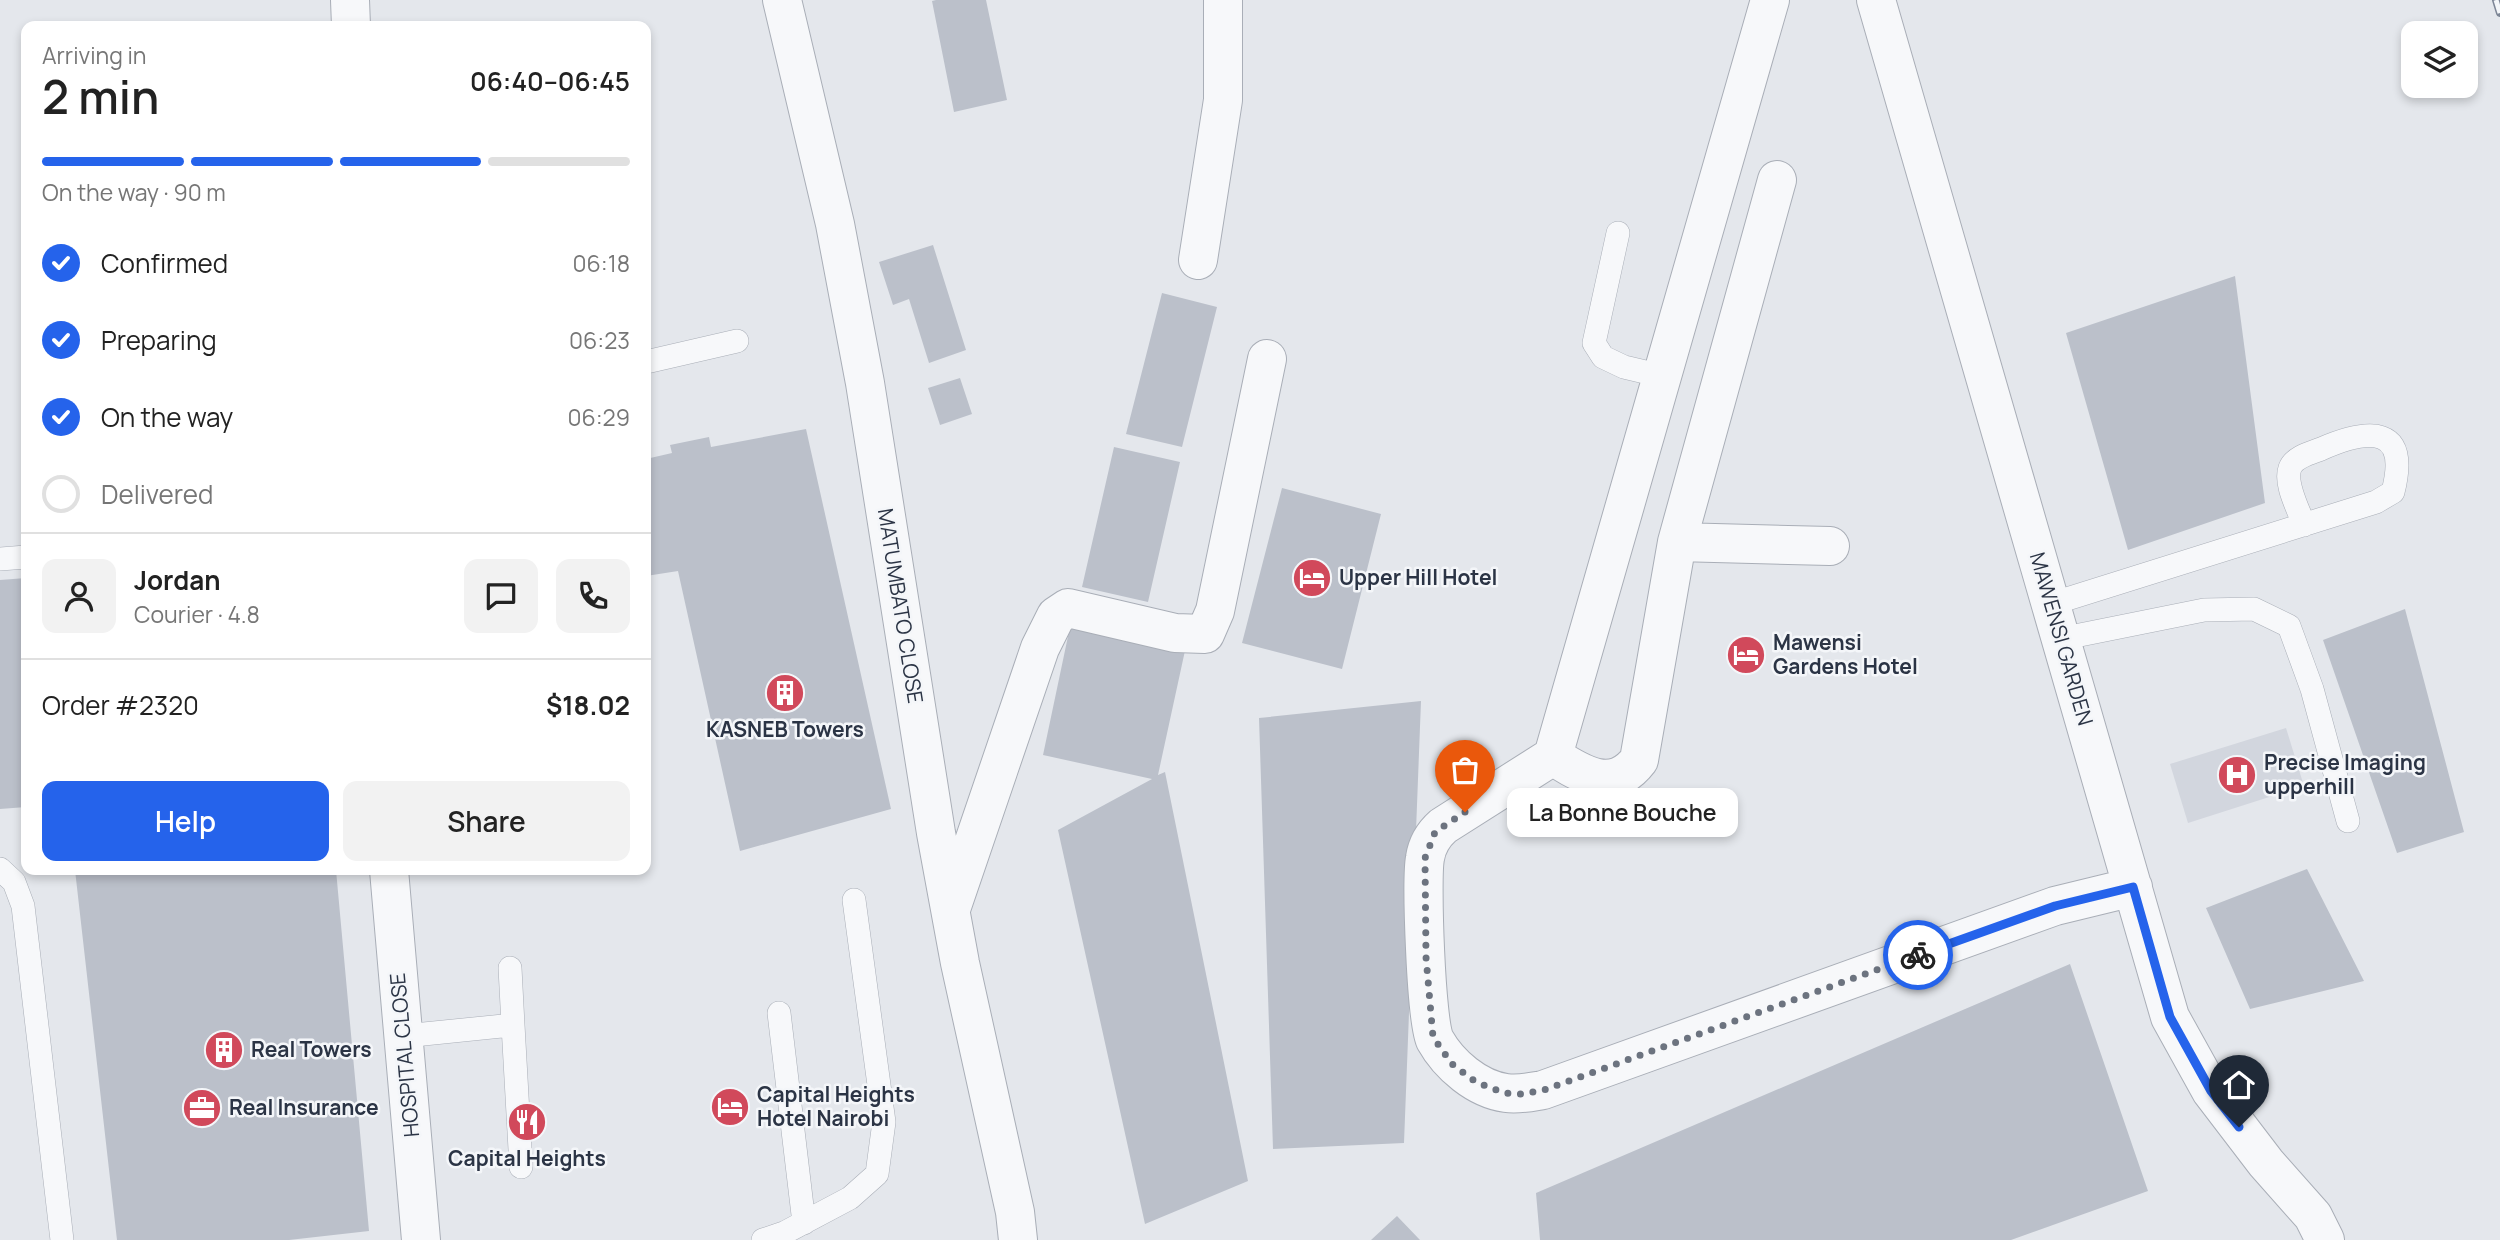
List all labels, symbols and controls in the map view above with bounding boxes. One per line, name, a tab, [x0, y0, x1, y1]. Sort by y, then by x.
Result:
map controls	[2401, 21, 2478, 98]
button: layers	[2401, 21, 2478, 98]
text: Arriving in	[42, 39, 147, 71]
text: 06:40–06:45	[470, 63, 630, 99]
text: 2 min	[42, 65, 159, 128]
text: On the way · 90 m	[42, 176, 226, 208]
icon: check	[42, 244, 80, 282]
text: Confirmed	[101, 245, 228, 281]
text: 06:18	[573, 247, 630, 279]
icon: check	[42, 321, 80, 359]
text: Preparing	[101, 322, 217, 358]
text: 06:23	[569, 324, 630, 356]
icon: check	[42, 398, 80, 436]
text: On the way	[101, 399, 233, 435]
text: 06:29	[567, 401, 630, 433]
text: Delivered	[101, 476, 213, 512]
street label: MATUMBATO CLOSE	[872, 506, 930, 705]
street label: MAWENSI GARDEN	[2024, 549, 2100, 729]
hotel icon: Upper Hill Hotel	[1291, 557, 1333, 599]
button: person	[42, 559, 116, 633]
button: chat	[464, 559, 538, 633]
button: phone	[556, 559, 630, 633]
text: Jordan	[134, 562, 220, 598]
place label: Upper Hill Hotel	[1339, 563, 1497, 591]
text: Courier · 4.8	[134, 598, 260, 630]
place label: Mawensi Gardens Hotel	[1773, 628, 1918, 680]
hotel icon: Mawensi Gardens Hotel	[1725, 634, 1767, 676]
building icon: KASNEB Towers	[764, 672, 806, 714]
text: Order #2320	[42, 687, 199, 723]
text: $18.02	[546, 687, 630, 723]
place label: KASNEB Towers	[706, 715, 864, 743]
pin	[1435, 740, 1495, 812]
place label: Precise Imaging upperhill	[2264, 748, 2426, 800]
icon: bag	[1446, 751, 1484, 789]
hospital icon: Precise Imaging upperhill	[2216, 754, 2258, 796]
button: Help	[42, 781, 329, 861]
button: Share	[343, 781, 630, 861]
callout: La Bonne Bouche	[1507, 788, 1738, 836]
text: La Bonne Bouche	[1528, 796, 1717, 828]
courier	[1883, 920, 1953, 990]
icon: bike	[1899, 936, 1937, 974]
street label: HOSPITAL CLOSE	[383, 972, 425, 1138]
building icon: Real Towers	[203, 1029, 245, 1071]
place label: Real Towers	[251, 1035, 372, 1063]
pin	[2209, 1055, 2269, 1127]
icon: home	[2220, 1066, 2258, 1104]
place label: Capital Heights Hotel Nairobi	[757, 1080, 915, 1132]
hotel icon: Capital Heights Hotel Nairobi	[709, 1086, 751, 1128]
office icon: Real Insurance	[181, 1087, 223, 1129]
place label: Real Insurance	[229, 1093, 379, 1121]
restaurant icon: Capital Heights	[506, 1101, 548, 1143]
place label: Capital Heights	[448, 1144, 606, 1172]

